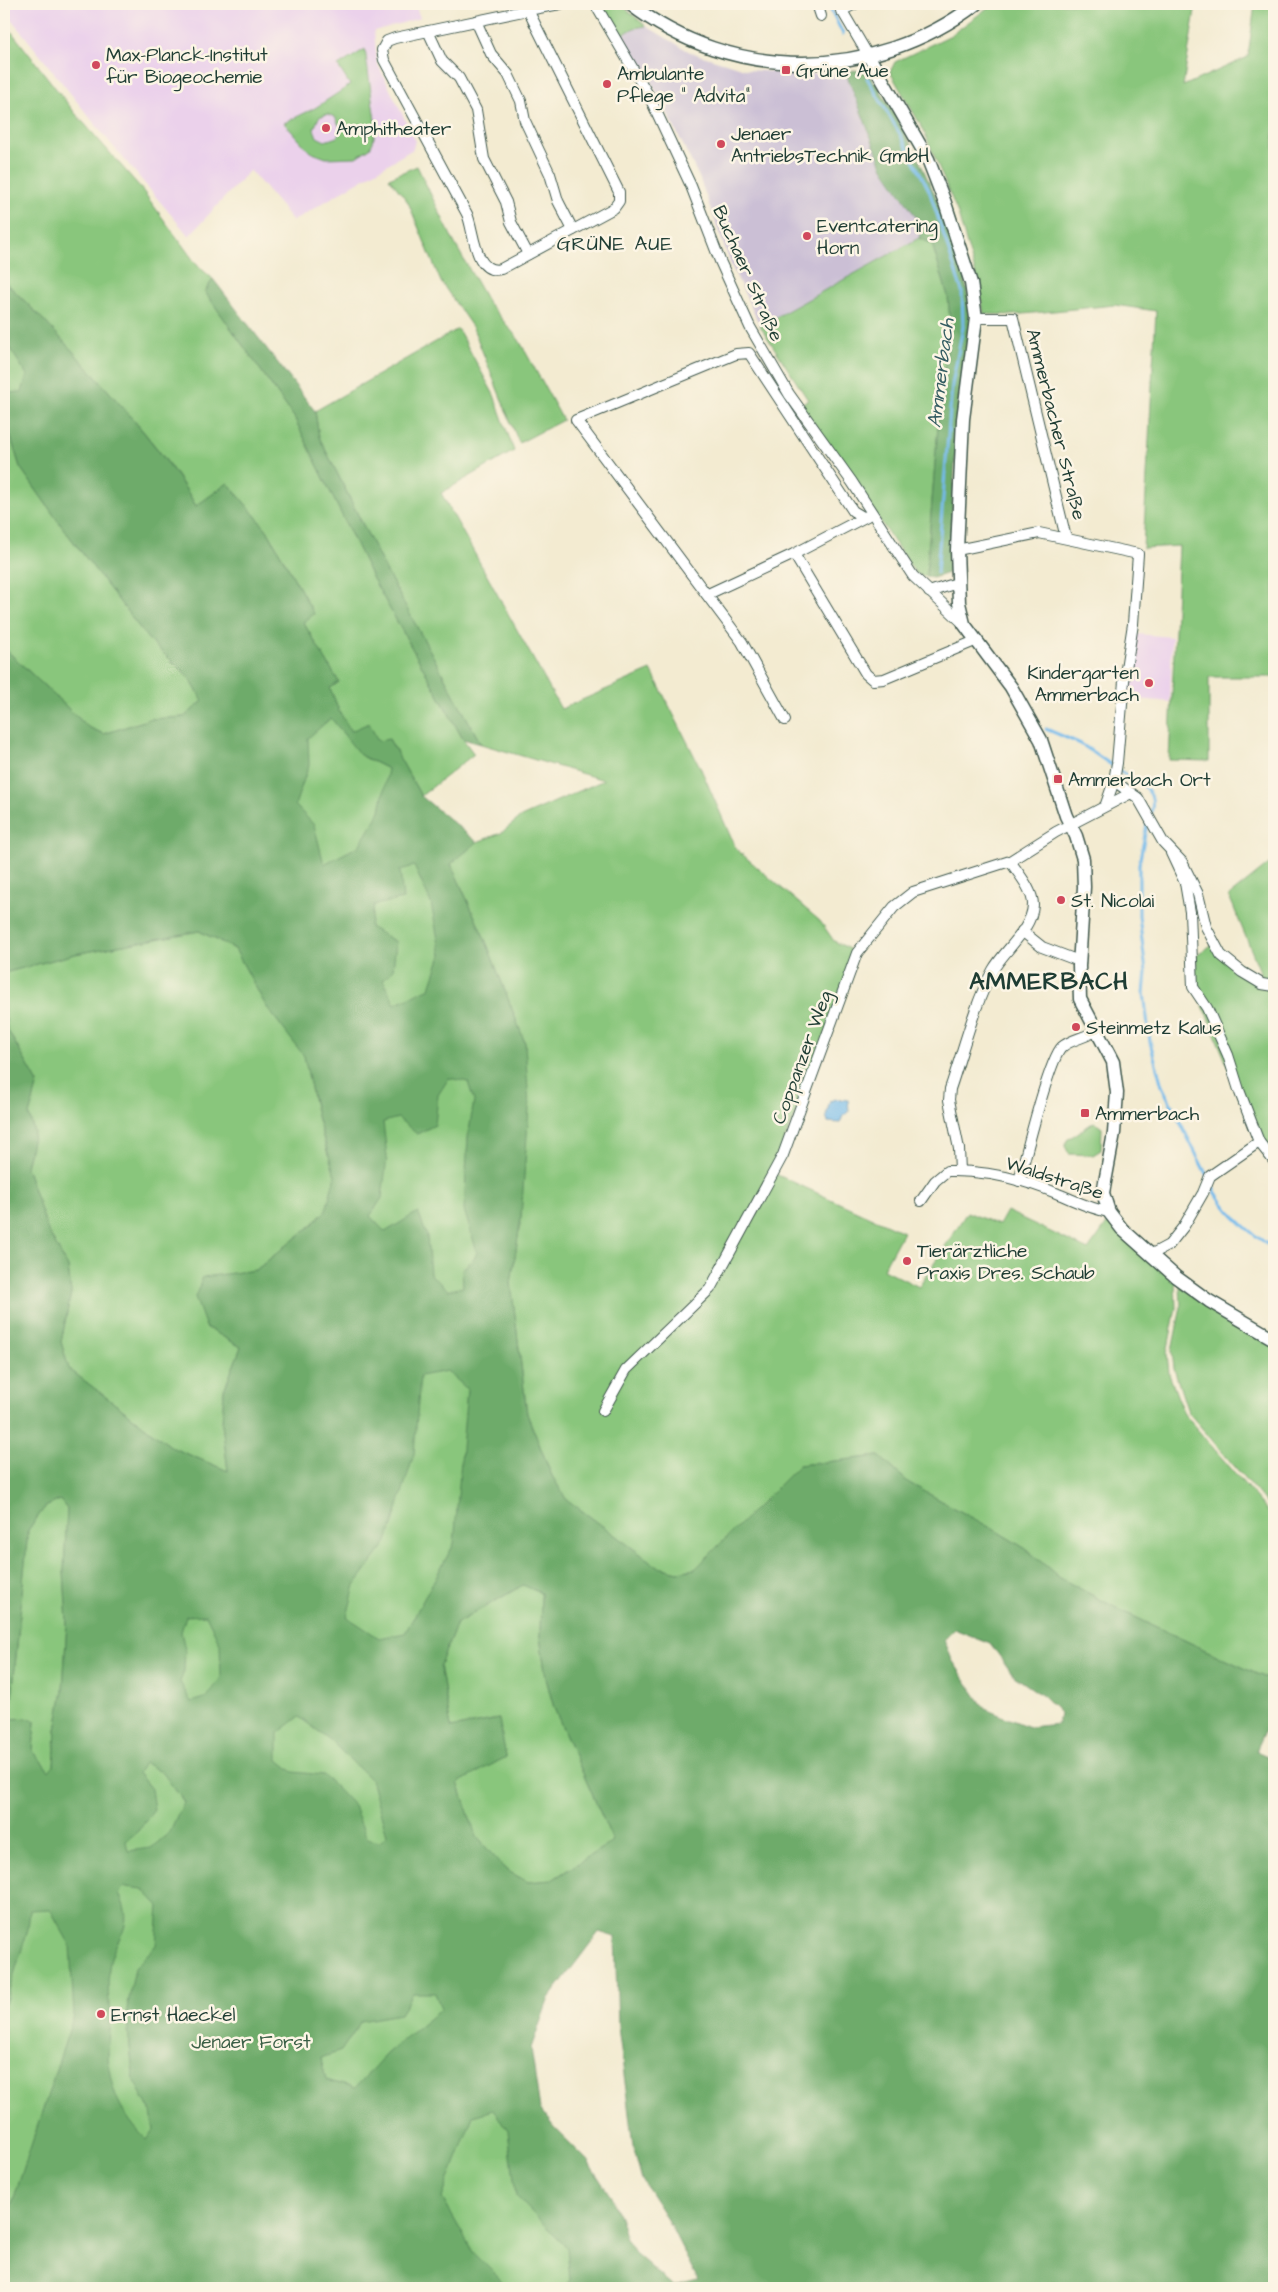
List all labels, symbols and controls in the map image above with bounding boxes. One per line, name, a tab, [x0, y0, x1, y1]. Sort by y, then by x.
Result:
place label: Max-Planck-Institut für Biogeochemie	[106, 42, 268, 92]
place label: Grüne Aue	[796, 58, 889, 85]
marker: Max-Planck-Institut für Biogeochemie	[90, 59, 102, 71]
place label: Ambulante Pflege " Advita"	[617, 61, 750, 111]
marker: Grüne Aue	[780, 64, 792, 76]
marker: Ambulante Pflege " Advita"	[601, 78, 613, 90]
place label: Amphitheater	[336, 116, 452, 143]
place label: Jenaer AntriebsTechnik GmbH	[731, 121, 930, 170]
marker: Amphitheater	[320, 122, 332, 134]
marker: Jenaer AntriebsTechnik GmbH	[715, 138, 727, 150]
street label: Buchaer Straße	[706, 201, 790, 346]
place label: Eventcatering Horn	[817, 213, 938, 262]
district label: GRÜNE AUE	[557, 230, 673, 258]
marker: Eventcatering Horn	[801, 230, 813, 242]
water label: Ammerbach	[920, 316, 962, 429]
street label: Ammerbacher Straße	[1019, 326, 1092, 523]
place label: Kindergarten Ammerbach	[1027, 660, 1140, 709]
marker: Kindergarten Ammerbach	[1143, 677, 1155, 689]
place label: Ammerbach Ort	[1068, 767, 1211, 794]
marker: Ammerbach Ort	[1052, 773, 1064, 785]
place label: St. Nicolai	[1071, 888, 1154, 915]
marker: St. Nicolai	[1055, 894, 1067, 906]
district label: AMMERBACH	[969, 965, 1129, 999]
street label: Coppanzer Weg	[766, 987, 840, 1128]
place label: Steinmetz Kalus	[1086, 1015, 1222, 1042]
marker: Steinmetz Kalus	[1070, 1021, 1082, 1033]
place label: Ammerbach	[1095, 1101, 1200, 1128]
marker: Ammerbach	[1079, 1107, 1091, 1119]
street label: Waldstraße	[1002, 1150, 1107, 1207]
place label: Tierärztliche Praxis Dres. Schaub	[917, 1238, 1095, 1287]
marker: Tierärztliche Praxis Dres. Schaub	[901, 1255, 913, 1267]
place label: Ernst Haeckel	[111, 2002, 235, 2029]
marker: Ernst Haeckel	[95, 2008, 107, 2020]
park label: Jenaer Forst	[191, 2029, 311, 2056]

